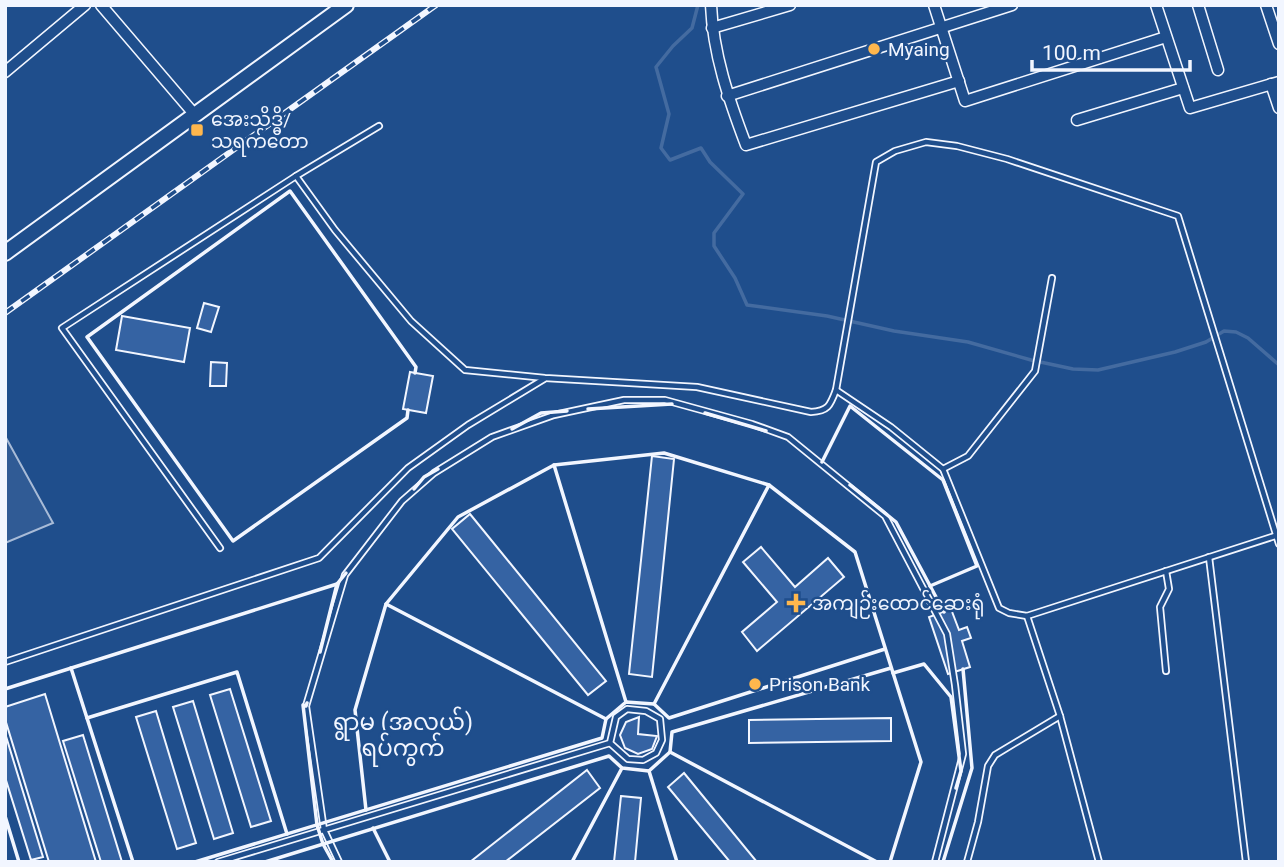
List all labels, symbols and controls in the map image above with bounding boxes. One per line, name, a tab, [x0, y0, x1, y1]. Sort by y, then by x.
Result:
scale bar	[1032, 28, 1190, 72]
place label: Myaing	[888, 38, 950, 61]
marker: Myaing	[866, 41, 882, 57]
text: 100 m	[1042, 41, 1101, 65]
place label: အေးသိဒ္ဓိ/ သရက်တော	[211, 105, 309, 157]
marker: အေးသိဒ္ဓိ/ သရက်တော	[189, 122, 205, 138]
place label: အကျဉ်းထောင်ဆေးရုံ	[812, 589, 984, 620]
marker: အကျဉ်းထောင်ဆေးရုံ	[786, 593, 806, 613]
place label: Prison Bank	[769, 673, 871, 696]
marker: Prison Bank	[747, 676, 763, 692]
district label: ရွာမ (အလယ်) ရပ်ကွက်	[333, 706, 473, 767]

